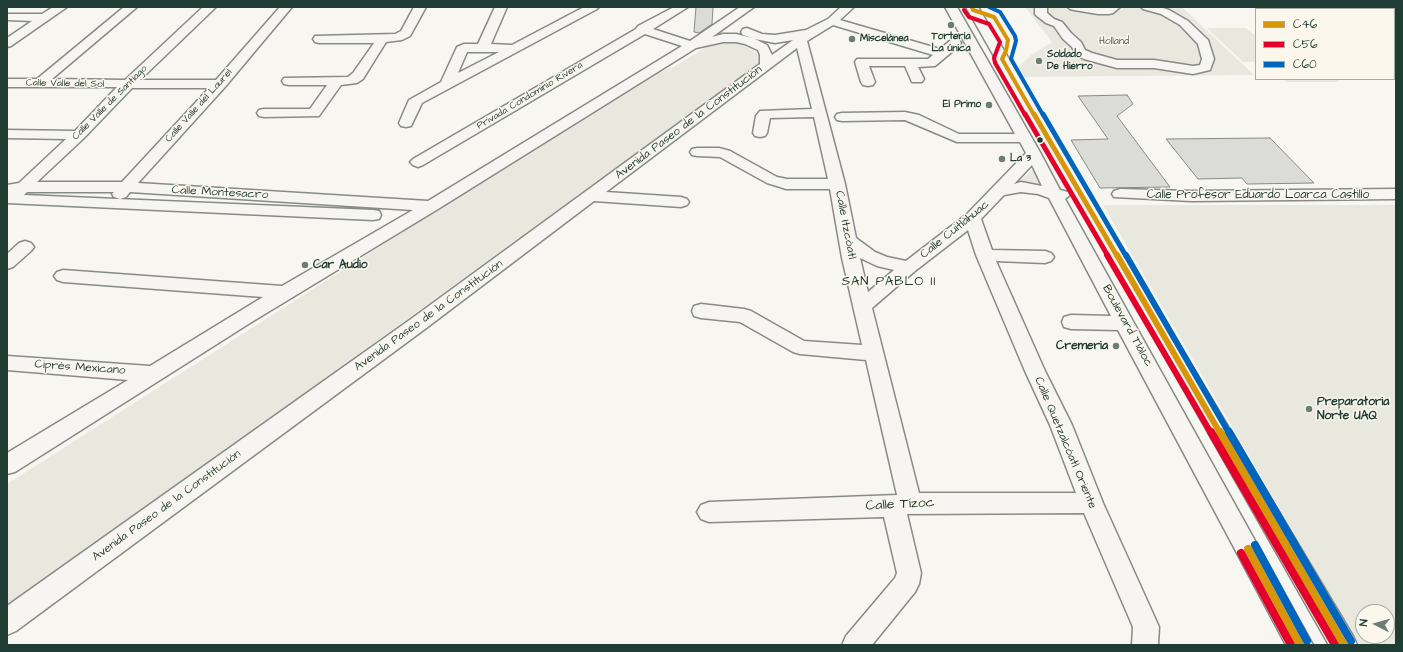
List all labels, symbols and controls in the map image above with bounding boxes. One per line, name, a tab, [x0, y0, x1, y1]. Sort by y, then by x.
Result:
legend	[1255, 8, 1395, 80]
text: C46	[1293, 16, 1317, 33]
marker: Tortería La única	[946, 20, 956, 30]
place label: Tortería La única	[931, 31, 971, 54]
place label: Miscelánea	[860, 33, 909, 45]
marker: Miscelánea	[847, 34, 857, 44]
park label: Holland	[1099, 36, 1129, 48]
text: C56	[1293, 36, 1318, 53]
place label: Soldado De Hierro	[1047, 49, 1093, 72]
marker: Soldado De Hierro	[1034, 56, 1044, 66]
text: C60	[1293, 56, 1317, 73]
street label: Privada Condominio Rivera	[475, 60, 585, 132]
street label: Calle Valle de Santiago	[70, 63, 150, 143]
street label: Avenida Paseo de la Constitución	[613, 63, 765, 183]
street label: Calle Valle del Laurel	[163, 67, 235, 145]
street label: Calle Valle del Sol	[26, 77, 104, 91]
place label: El Primo	[943, 99, 981, 111]
marker: El Primo	[984, 100, 994, 110]
unlabelled marker	[1035, 135, 1045, 145]
place label: La 3	[1010, 153, 1031, 165]
marker: La 3	[997, 154, 1007, 164]
street label: Calle Montesacro	[171, 183, 269, 203]
street label: Calle Profesor Eduardo Loarca Castillo	[1147, 188, 1369, 202]
street label: Calle Itzcóatl	[831, 190, 859, 260]
street label: Calle Cuitláhuac	[918, 198, 992, 262]
street label: Avenida Paseo de la Constitución	[352, 257, 506, 375]
place label: Car Audio	[313, 258, 368, 272]
marker: Car Audio	[300, 260, 310, 270]
district label: SAN PABLO II	[842, 274, 936, 290]
street label: Boulevard Tláloc	[1099, 283, 1155, 369]
place label: Cremeria	[1056, 339, 1108, 353]
marker: Cremeria	[1111, 341, 1121, 351]
street label: Ciprés Mexicano	[34, 358, 126, 378]
street label: Calle Quetzalcóatl Oriente	[1031, 375, 1099, 511]
place label: Preparatoria Norte UAQ	[1317, 395, 1389, 423]
marker: Preparatoria Norte UAQ	[1304, 404, 1314, 414]
street label: Avenida Paseo de la Constitución	[90, 447, 244, 565]
street label: Calle Tízoc	[865, 495, 935, 515]
north arrow	[1355, 604, 1395, 644]
text: N	[1356, 619, 1371, 627]

